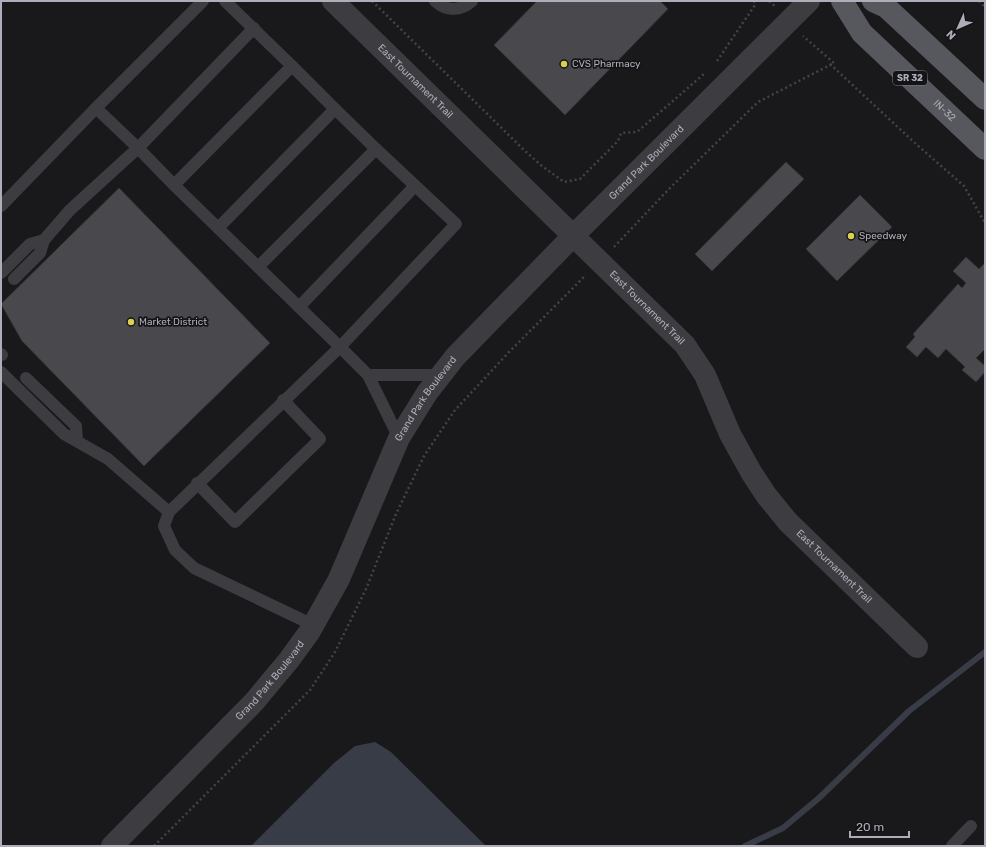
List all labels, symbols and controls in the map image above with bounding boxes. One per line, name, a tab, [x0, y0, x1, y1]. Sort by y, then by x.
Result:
north arrow	[938, 8, 978, 48]
text: N	[944, 27, 959, 42]
street label: East Tournament Trail	[375, 42, 455, 121]
place label: CVS Pharmacy	[572, 58, 641, 70]
marker: CVS Pharmacy	[559, 59, 569, 69]
road number: SR 32	[893, 71, 927, 85]
street label: IN-32	[931, 97, 958, 124]
street label: Grand Park Boulevard	[607, 123, 687, 202]
place label: Speedway	[859, 230, 908, 242]
marker: Speedway	[846, 231, 856, 241]
street label: East Tournament Trail	[607, 268, 687, 347]
place label: Market District	[139, 316, 207, 328]
marker: Market District	[126, 317, 136, 327]
street label: Grand Park Boulevard	[392, 354, 459, 444]
street label: East Tournament Trail	[794, 527, 874, 606]
street label: Grand Park Boulevard	[233, 638, 307, 723]
scale bar	[850, 813, 909, 839]
text: 20 m	[856, 820, 884, 834]

